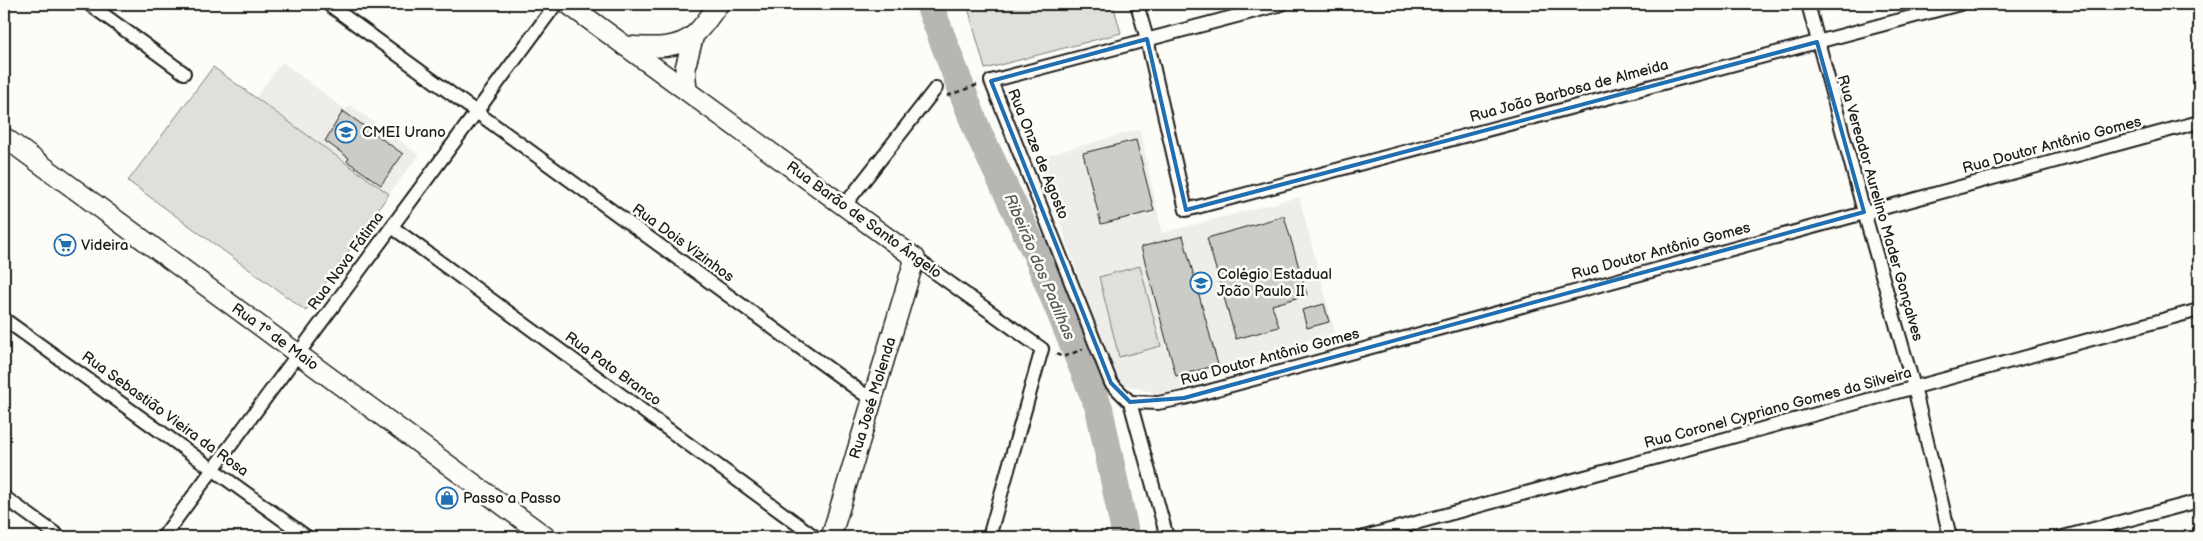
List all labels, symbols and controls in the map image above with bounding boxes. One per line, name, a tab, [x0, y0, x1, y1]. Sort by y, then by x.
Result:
street label: Rua João Barbosa de Almeida	[1468, 55, 1670, 127]
street label: Rua Vereador Aurelino Mader Gonçalves	[1833, 73, 1927, 344]
street label: Rua Onze de Agosto	[1003, 86, 1073, 222]
street label: Rua Doutor Antônio Gomes	[1960, 112, 2144, 178]
school or university icon: CMEI Urano	[334, 120, 358, 144]
place label: CMEI Urano	[362, 123, 446, 142]
street label: Rua Barão de Santo Ângelo	[783, 157, 945, 283]
water label: Ribeirão dos Padilhas	[1000, 191, 1078, 343]
street label: Rua Dois Vizinhos	[628, 200, 738, 287]
street label: Rua Nova Fátima	[304, 208, 388, 314]
street label: Rua Doutor Antônio Gomes	[1569, 218, 1753, 284]
supermarket icon: Videira	[53, 233, 77, 257]
place label: Videira	[81, 236, 128, 255]
place label: Colégio Estadual João Paulo II	[1217, 265, 1332, 301]
school or university icon: Colégio Estadual João Paulo II	[1189, 271, 1213, 295]
street label: Rua 1º de Maio	[228, 299, 322, 375]
street label: Rua Doutor Antônio Gomes	[1178, 324, 1362, 390]
street label: Rua Pato Branco	[561, 328, 665, 410]
street label: Rua José Molenda	[845, 335, 901, 461]
street label: Rua Sebastião Vieira da Rosa	[78, 347, 252, 481]
street label: Rua Coronel Cypriano Gomes da Silveira	[1642, 363, 1914, 453]
shop icon: Passo a Passo	[435, 486, 459, 510]
place label: Passo a Passo	[463, 489, 561, 508]

